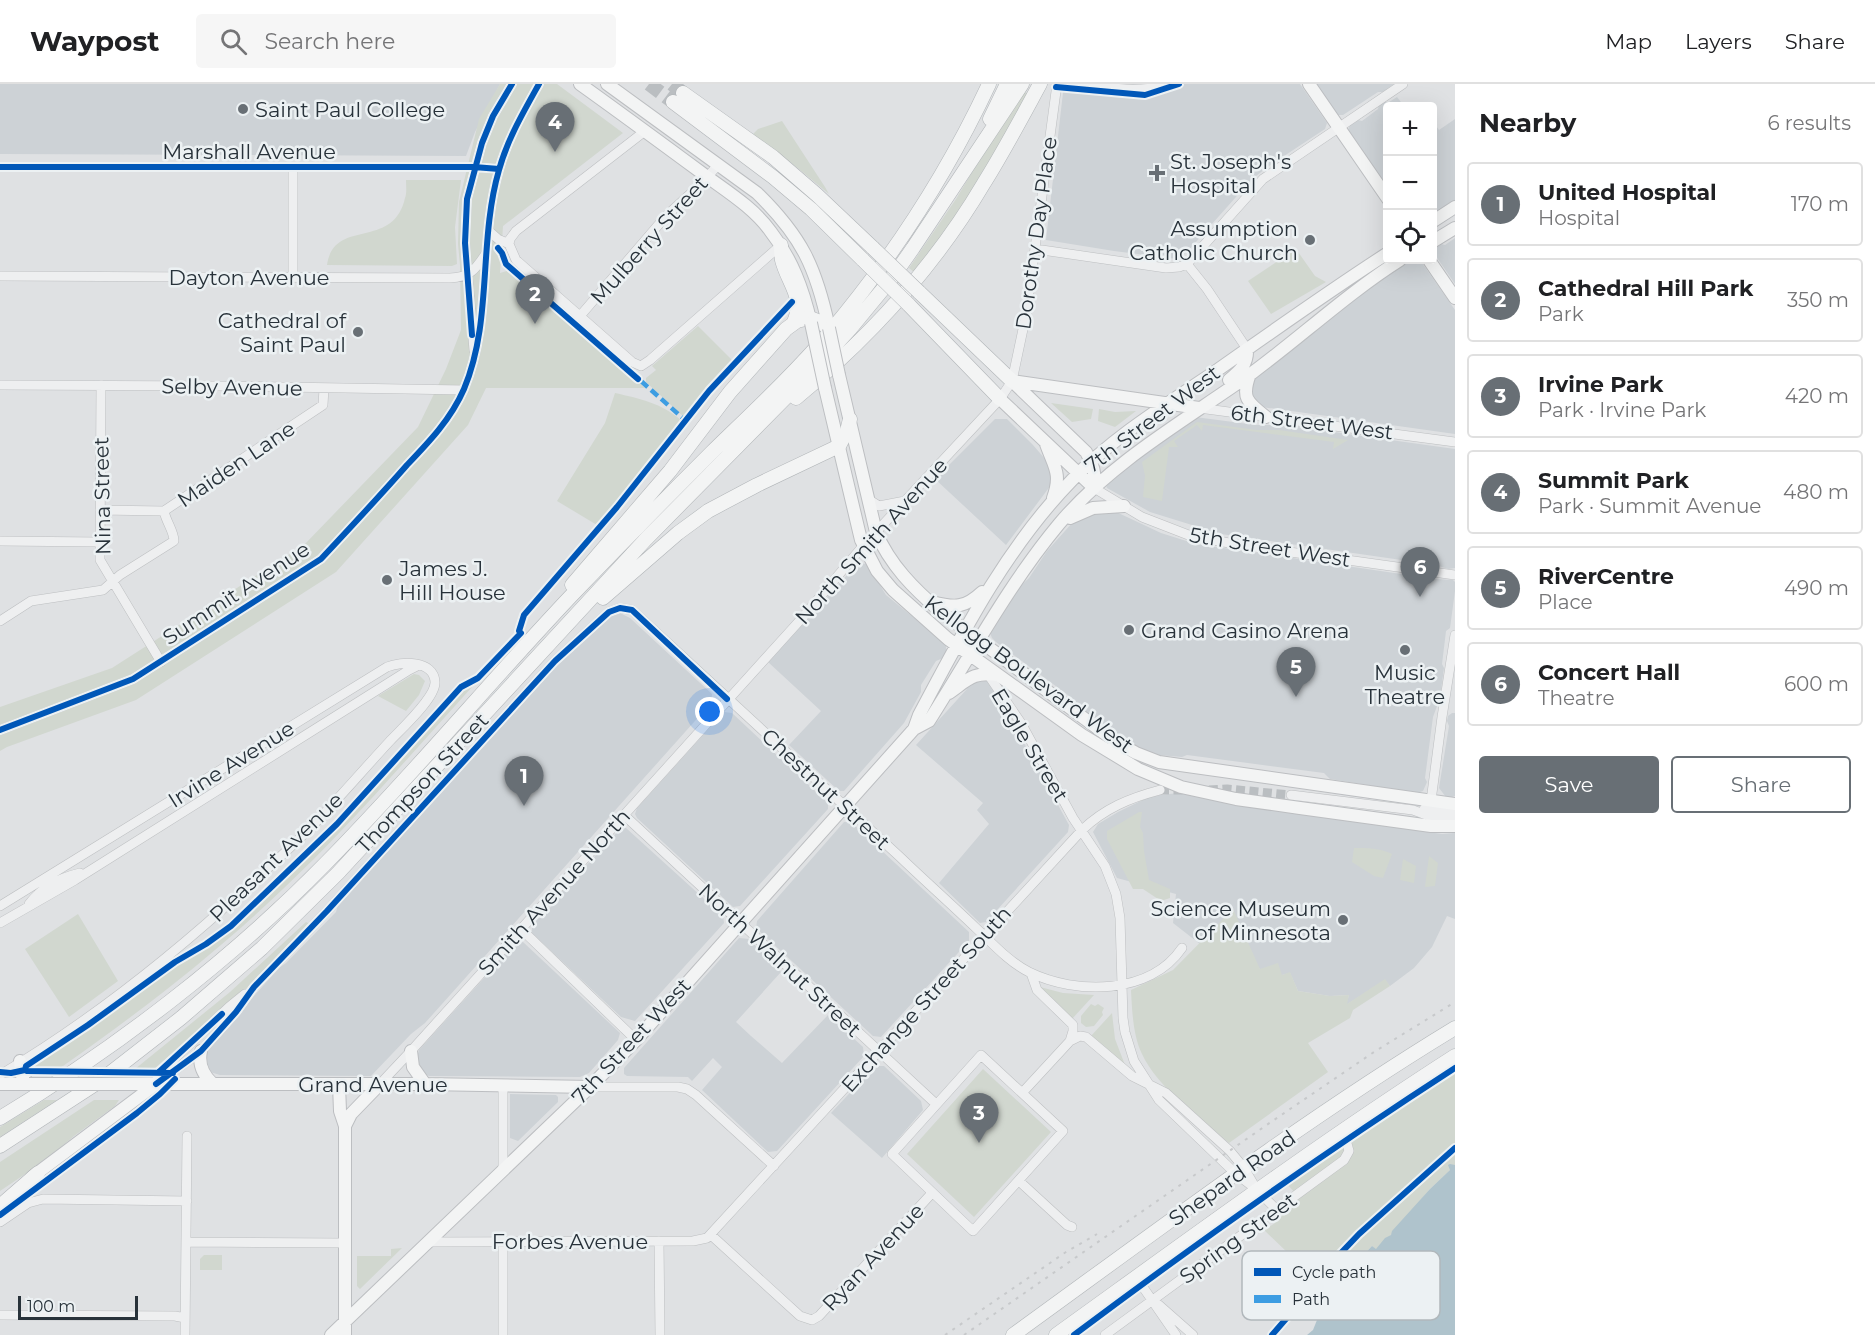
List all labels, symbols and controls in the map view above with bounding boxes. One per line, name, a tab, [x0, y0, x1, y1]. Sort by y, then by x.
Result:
search box	[196, 14, 616, 68]
text: Waypost	[30, 24, 160, 58]
icon: search	[217, 25, 250, 58]
text: Search here	[265, 28, 395, 55]
text: Map	[1605, 29, 1652, 54]
text: Layers	[1685, 29, 1752, 54]
text: Share	[1785, 29, 1845, 54]
place label: Saint Paul College	[255, 97, 445, 122]
marker: Saint Paul College	[236, 102, 250, 116]
map controls	[1383, 102, 1437, 264]
button: +	[1383, 102, 1437, 156]
pin: 4	[536, 103, 574, 152]
text: Nearby	[1479, 107, 1576, 139]
text: 6 results	[1767, 111, 1851, 135]
street label: Dorothy Day Place	[1010, 135, 1062, 331]
street label: Marshall Avenue	[162, 139, 336, 164]
place label: St. Joseph's Hospital	[1170, 149, 1291, 198]
button: −	[1383, 156, 1437, 210]
marker: St. Joseph's Hospital	[1148, 164, 1166, 182]
street label: Mulberry Street	[585, 171, 713, 309]
text: United Hospital	[1538, 179, 1717, 206]
text: 1	[1497, 192, 1504, 216]
text: 170 m	[1791, 192, 1849, 216]
text: Hospital	[1538, 206, 1620, 230]
button: locate	[1383, 210, 1437, 264]
place label: Assumption Catholic Church	[1129, 216, 1298, 265]
marker: Assumption Catholic Church	[1303, 233, 1317, 247]
street label: Dayton Avenue	[168, 265, 330, 290]
pin: 2	[516, 274, 554, 324]
text: Cathedral Hill Park	[1538, 275, 1753, 302]
text: 2	[1495, 288, 1506, 312]
text: 350 m	[1787, 288, 1849, 312]
text: Park	[1538, 302, 1584, 326]
place label: Cathedral of Saint Paul	[218, 308, 347, 357]
marker: Cathedral of Saint Paul	[351, 325, 365, 339]
street label: 7th Street West	[1079, 360, 1225, 478]
text: Irvine Park	[1538, 371, 1663, 398]
street label: Selby Avenue	[161, 373, 303, 401]
text: 3	[1495, 384, 1506, 408]
text: 420 m	[1785, 384, 1849, 408]
text: Park · Irvine Park	[1538, 398, 1706, 422]
street label: 6th Street West	[1229, 400, 1395, 444]
street label: Maiden Lane	[172, 416, 300, 512]
street label: Nina Street	[88, 437, 116, 555]
street label: North Smith Avenue	[790, 453, 952, 629]
text: Summit Park	[1538, 467, 1689, 494]
text: 4	[1494, 480, 1507, 504]
text: 480 m	[1783, 480, 1849, 504]
text: Park · Summit Avenue	[1538, 494, 1761, 518]
street label: 5th Street West	[1188, 522, 1352, 572]
street label: Summit Avenue	[158, 536, 314, 650]
pin: 6	[1400, 548, 1440, 597]
place label: James J. Hill House	[398, 556, 506, 605]
text: RiverCentre	[1538, 563, 1674, 590]
marker: James J. Hill House	[380, 573, 394, 587]
text: 5	[1495, 576, 1506, 600]
text: 490 m	[1784, 576, 1849, 600]
street label: Kellogg Boulevard West	[920, 590, 1138, 758]
text: Place	[1538, 590, 1593, 614]
place label: Grand Casino Arena	[1141, 618, 1349, 643]
marker: Grand Casino Arena	[1122, 623, 1136, 637]
marker: Music Theatre	[1398, 643, 1412, 657]
pin: 5	[1276, 648, 1316, 697]
text: Concert Hall	[1538, 659, 1680, 686]
place label: Music Theatre	[1365, 660, 1445, 709]
text: 6	[1494, 672, 1507, 696]
text: 600 m	[1784, 672, 1849, 696]
street label: Eagle Street	[986, 684, 1074, 806]
text: Theatre	[1538, 686, 1615, 710]
your location	[695, 697, 724, 726]
street label: Thompson Street	[351, 708, 493, 858]
street label: Irvine Avenue	[163, 715, 299, 813]
street label: Chestnut Street	[757, 723, 895, 855]
pin: 1	[504, 756, 544, 806]
button: Save	[1479, 756, 1659, 813]
button: Share	[1671, 756, 1851, 813]
street label: Pleasant Avenue	[204, 787, 348, 927]
street label: Smith Avenue North	[473, 804, 635, 980]
street label: North Walnut Street	[693, 878, 867, 1042]
place label: Science Museum of Minnesota	[1151, 896, 1331, 945]
street label: Exchange Street South	[836, 901, 1016, 1097]
marker: Science Museum of Minnesota	[1336, 913, 1350, 927]
street label: 7th Street West	[566, 973, 696, 1109]
street label: Grand Avenue	[298, 1072, 448, 1097]
pin: 3	[960, 1094, 998, 1143]
street label: Shepard Road	[1164, 1125, 1300, 1231]
street label: Spring Street	[1175, 1187, 1301, 1289]
street label: Ryan Avenue	[817, 1198, 929, 1316]
street label: Forbes Avenue	[492, 1229, 648, 1254]
legend	[1242, 1251, 1440, 1320]
text: Cycle path	[1292, 1263, 1376, 1282]
text: Path	[1292, 1290, 1330, 1309]
scale bar	[18, 1293, 138, 1320]
text: 100 m	[27, 1297, 75, 1316]

